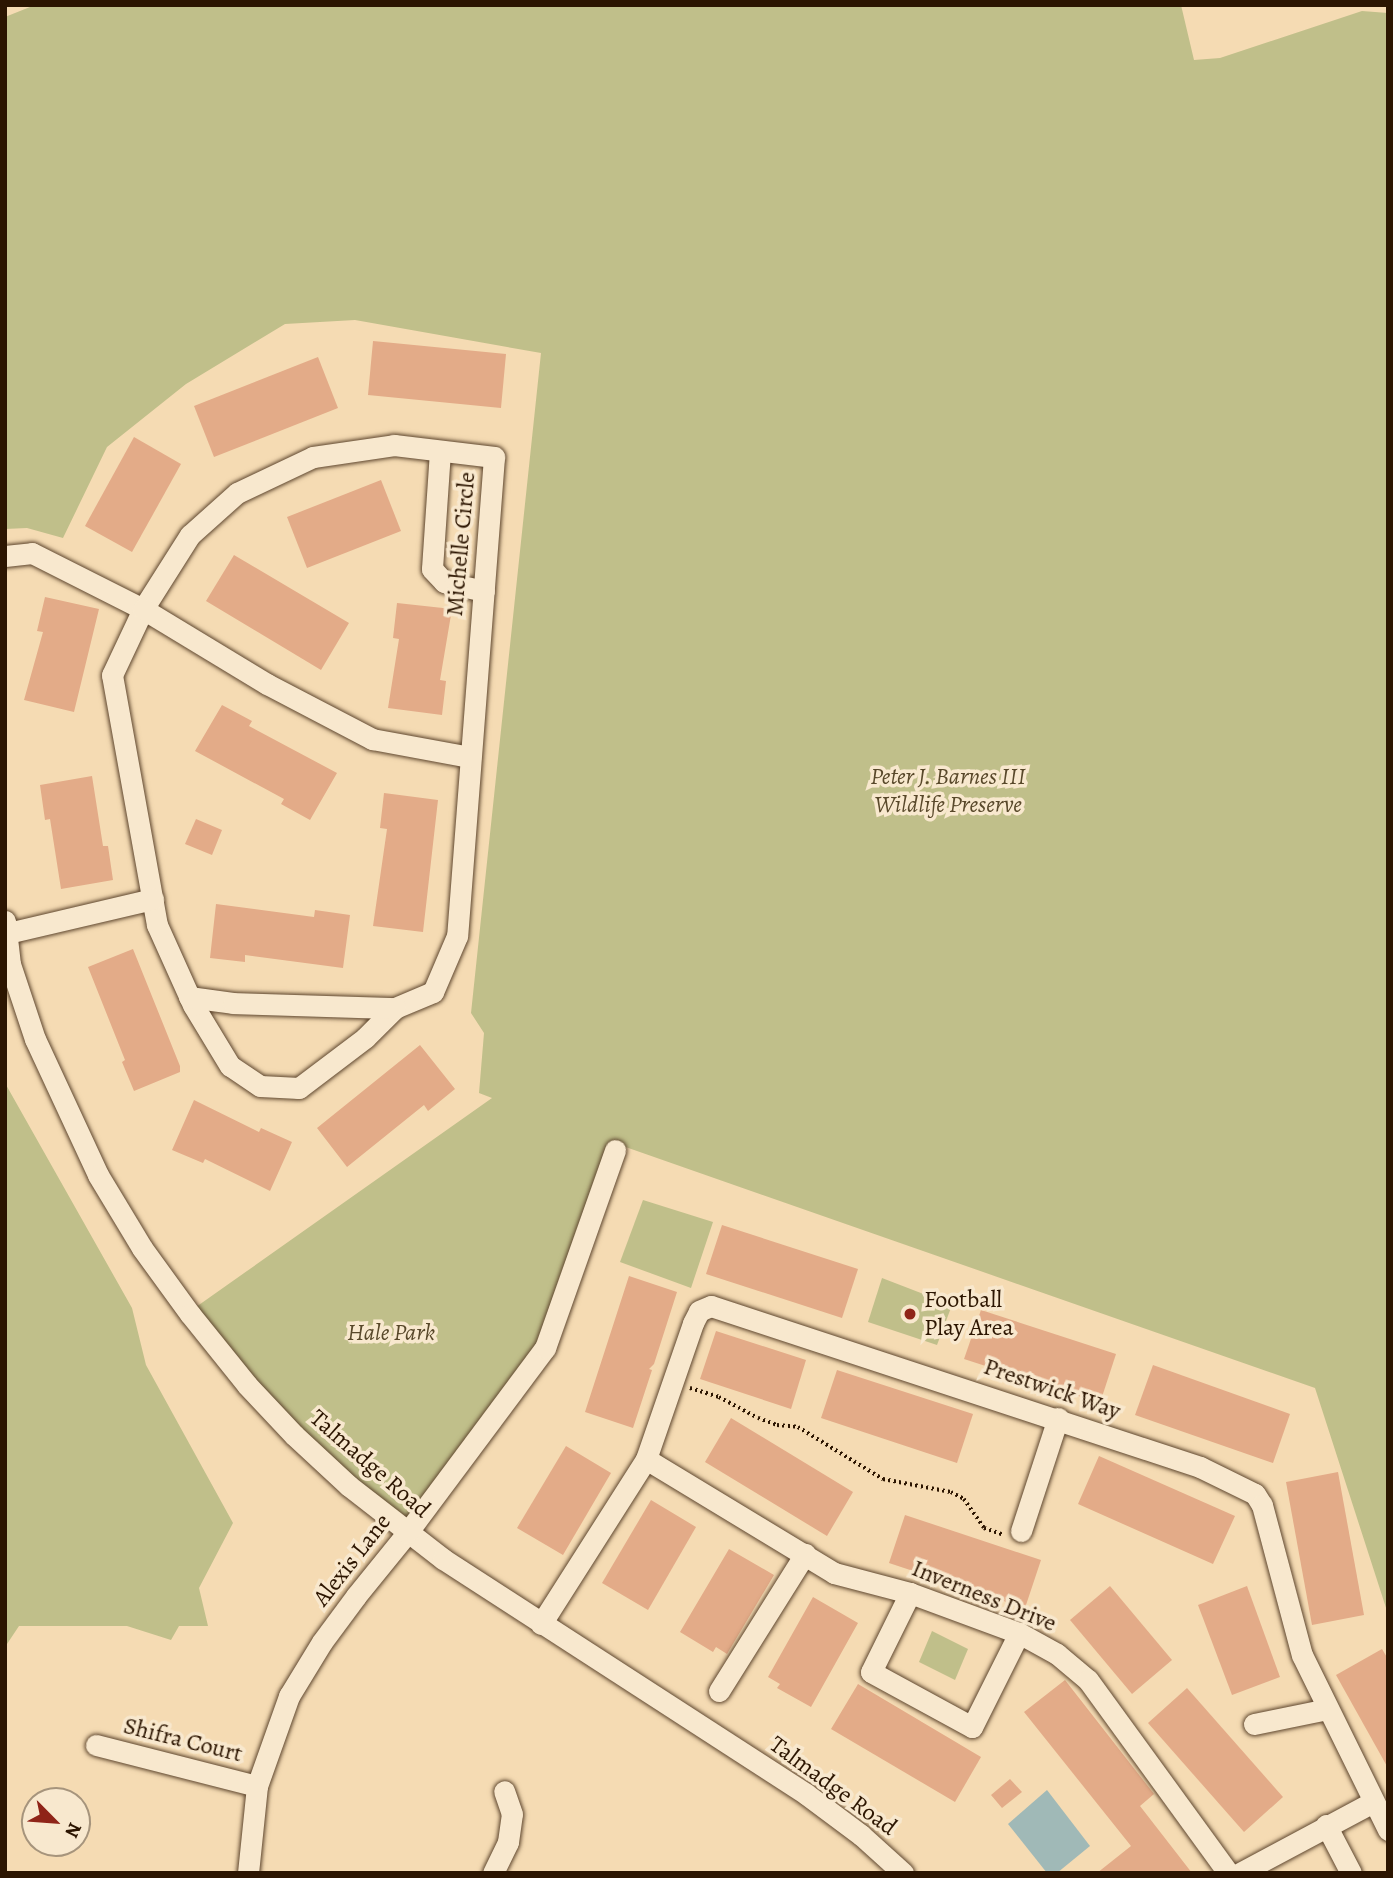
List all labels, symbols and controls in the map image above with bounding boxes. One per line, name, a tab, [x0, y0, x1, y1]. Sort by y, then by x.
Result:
street label: Michelle Circle	[440, 471, 482, 617]
park label: Peter J. Barnes III Wildlife Preserve	[870, 763, 1026, 819]
place label: Football Play Area	[924, 1286, 1014, 1342]
marker: Football Play Area	[902, 1306, 918, 1322]
park label: Hale Park	[347, 1319, 435, 1347]
street label: Prestwick Way	[980, 1352, 1124, 1426]
street label: Talmadge Road	[304, 1404, 436, 1524]
street label: Alexis Lane	[307, 1508, 397, 1612]
street label: Inverness Drive	[908, 1554, 1060, 1638]
street label: Shifra Court	[121, 1711, 245, 1769]
street label: Talmadge Road	[764, 1730, 902, 1842]
north arrow	[21, 1787, 91, 1857]
text: N	[59, 1818, 88, 1842]

